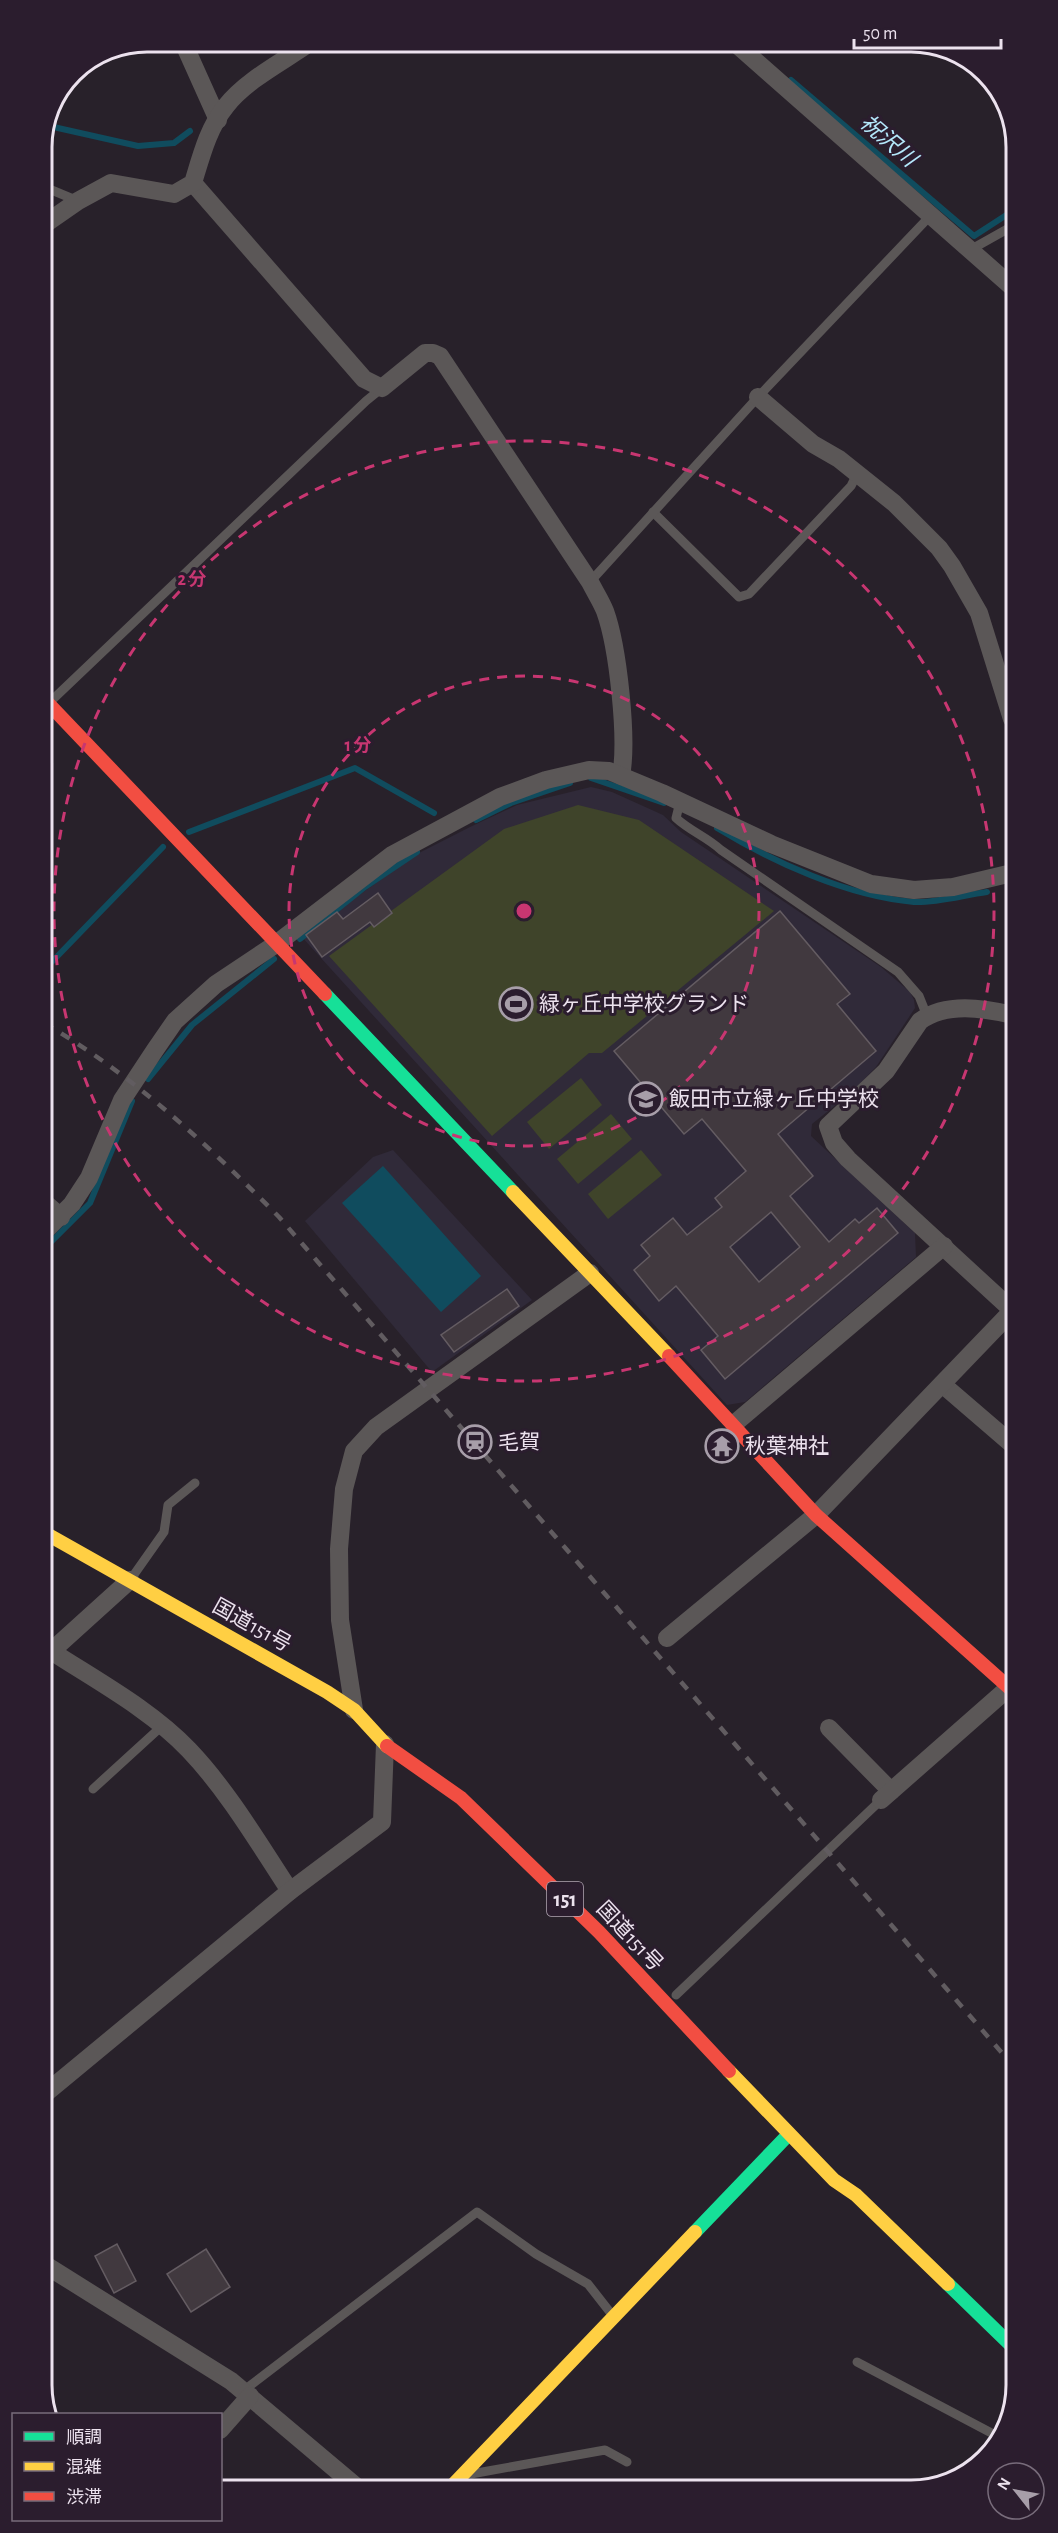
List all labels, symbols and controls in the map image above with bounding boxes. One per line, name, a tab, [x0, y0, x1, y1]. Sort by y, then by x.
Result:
scale bar	[854, 12, 1001, 50]
text: 50 m	[863, 25, 897, 43]
water label: 祝沢川	[856, 110, 923, 172]
text: 2 分	[177, 569, 207, 589]
text: 1 分	[344, 735, 372, 755]
centre of rings	[514, 901, 534, 921]
sports icon: 緑ヶ丘中学校グランド	[498, 986, 534, 1022]
place label: 緑ヶ丘中学校グランド	[539, 993, 749, 1015]
school or university icon: 飯田市立緑ヶ丘中学校	[628, 1081, 664, 1117]
place label: 飯田市立緑ヶ丘中学校	[669, 1088, 879, 1110]
station icon: 毛賀	[457, 1424, 493, 1460]
temple icon: 秋葉神社	[704, 1428, 740, 1464]
place label: 毛賀	[498, 1431, 540, 1453]
place label: 秋葉神社	[745, 1435, 829, 1457]
street label: 国道151号	[209, 1594, 295, 1656]
road number: 151	[547, 1882, 583, 1916]
street label: 国道151号	[593, 1897, 667, 1975]
legend	[12, 2413, 222, 2521]
text: 順調	[66, 2429, 102, 2447]
text: 混雑	[66, 2457, 102, 2477]
north arrow	[986, 2461, 1046, 2521]
text: N	[994, 2475, 1014, 2493]
text: 渋滞	[66, 2488, 102, 2507]

